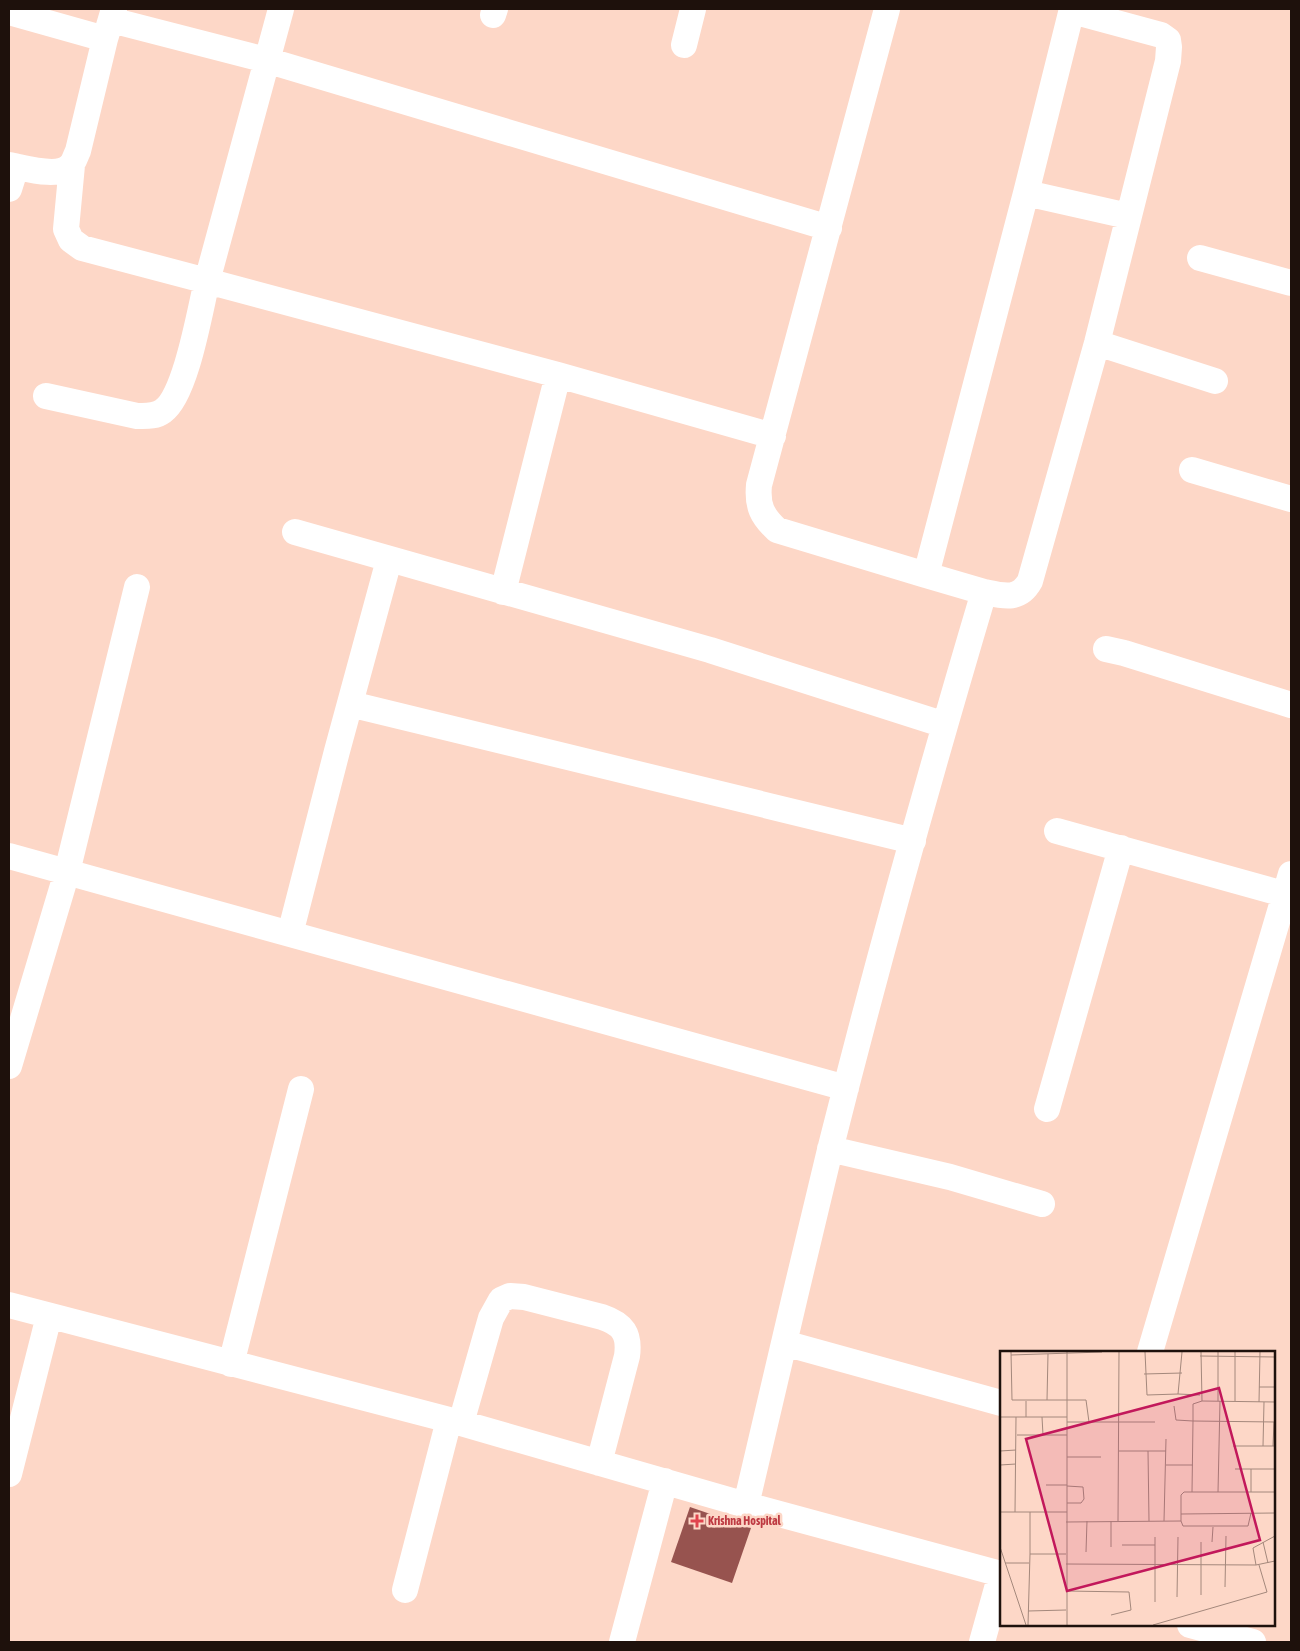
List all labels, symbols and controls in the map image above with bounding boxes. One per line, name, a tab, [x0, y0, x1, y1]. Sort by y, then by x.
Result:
inset map	[1000, 1351, 1275, 1626]
marker: Krishna Hospital	[690, 1514, 704, 1528]
place label: Krishna Hospital	[708, 1514, 782, 1528]

